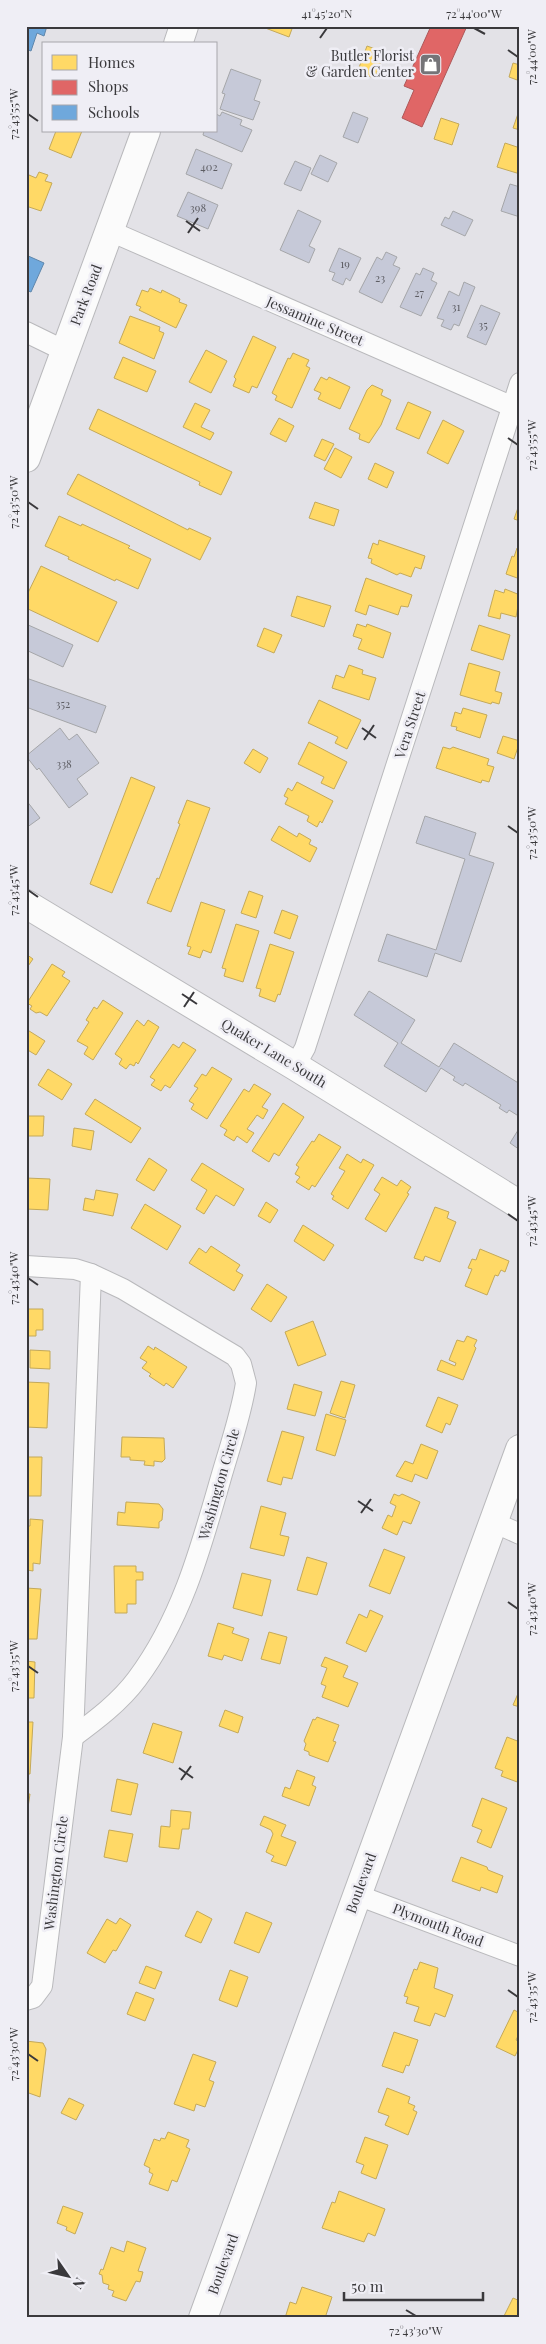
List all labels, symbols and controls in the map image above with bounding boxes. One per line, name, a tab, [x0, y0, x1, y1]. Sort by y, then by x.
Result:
text: 41°45'20"N	[301, 5, 353, 21]
text: 72°44'00"W	[446, 5, 502, 21]
text: 72°44'00"W	[523, 29, 539, 85]
legend	[42, 42, 218, 132]
place label: Butler Florist & Garden Center	[306, 46, 415, 81]
text: Homes	[88, 52, 135, 72]
shop icon: Butler Florist & Garden Center	[418, 52, 442, 76]
text: Shops	[88, 76, 129, 96]
text: 72°43'55"W	[5, 88, 21, 139]
text: Schools	[88, 102, 140, 122]
house number: 402	[200, 159, 218, 174]
house number: 398	[190, 200, 206, 215]
house number: 19	[340, 256, 350, 271]
street label: Park Road	[65, 262, 106, 328]
house number: 23	[375, 270, 385, 285]
house number: 27	[414, 285, 424, 300]
street label: Jessamine Street	[263, 291, 368, 350]
house number: 31	[451, 299, 461, 314]
house number: 35	[478, 317, 488, 332]
text: 72°43'55"W	[523, 419, 539, 470]
text: 72°43'50"W	[5, 475, 21, 528]
street label: Vera Street	[389, 688, 430, 762]
house number: 352	[56, 696, 70, 711]
house number: 338	[56, 756, 72, 771]
text: 72°43'50"W	[523, 806, 539, 859]
text: 72°43'45"W	[5, 864, 21, 915]
street label: Quaker Lane South	[218, 1014, 331, 1092]
text: 72°43'45"W	[523, 1195, 539, 1246]
text: 72°43'40"W	[5, 1251, 21, 1304]
street label: Washington Circle	[193, 1426, 244, 1543]
text: 72°43'40"W	[523, 1582, 539, 1635]
text: 72°43'35"W	[5, 1640, 21, 1692]
street label: Washington Circle	[39, 1815, 72, 1932]
street label: Boulevard	[341, 1850, 380, 1916]
street label: Plymouth Road	[390, 1898, 486, 1951]
text: 72°43'35"W	[523, 1971, 539, 2023]
text: 72°43'30"W	[5, 2027, 21, 2081]
street label: Boulevard	[203, 2231, 242, 2297]
north arrow	[42, 2252, 92, 2302]
scale bar	[344, 2269, 482, 2301]
text: N	[68, 2274, 90, 2293]
text: 50 m	[351, 2276, 384, 2296]
text: 72°43'30"W	[389, 2322, 443, 2338]

